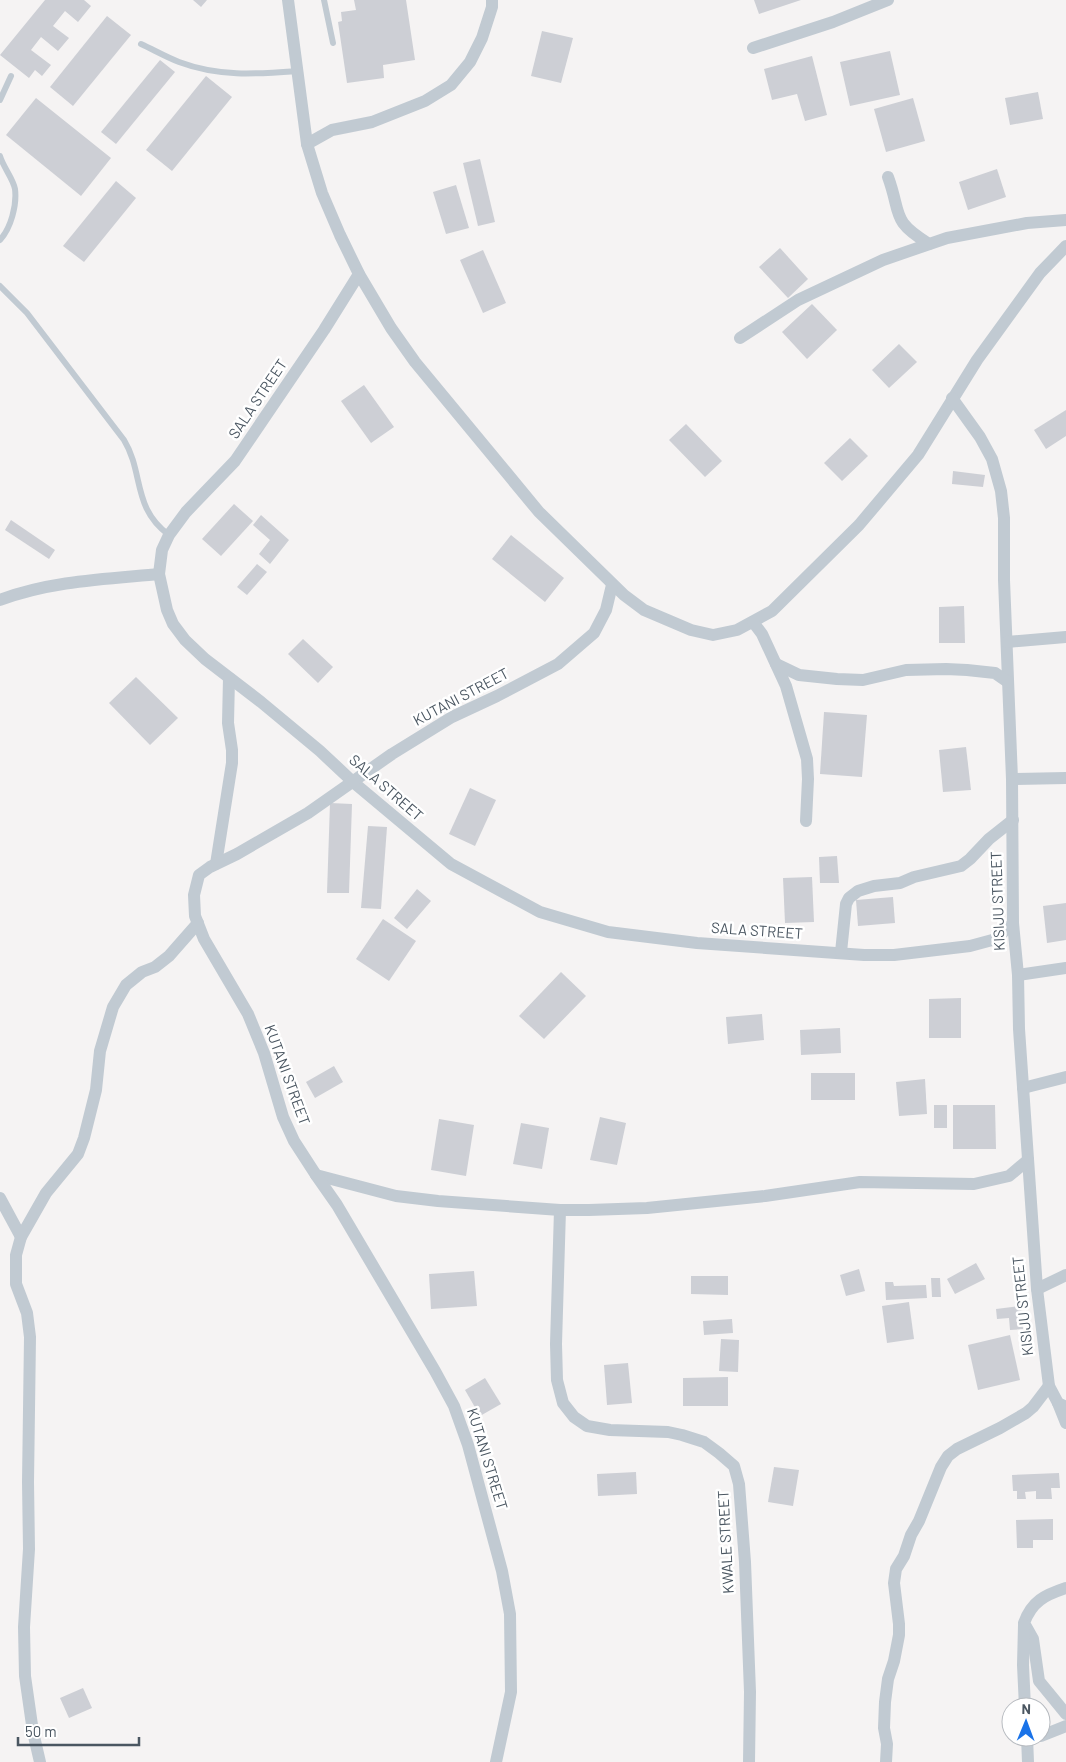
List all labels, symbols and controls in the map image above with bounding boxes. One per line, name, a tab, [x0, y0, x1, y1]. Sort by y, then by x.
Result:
street label: SALA STREET	[224, 355, 290, 442]
street label: KUTANI STREET	[410, 663, 511, 729]
street label: SALA STREET	[346, 750, 427, 824]
street label: KISIJU STREET	[986, 851, 1008, 951]
street label: SALA STREET	[711, 918, 804, 942]
street label: KUTANI STREET	[261, 1022, 314, 1127]
street label: KISIJU STREET	[1008, 1255, 1036, 1357]
street label: KUTANI STREET	[464, 1406, 512, 1512]
street label: KWALE STREET	[713, 1490, 737, 1594]
north arrow	[1001, 1697, 1051, 1747]
text: N	[1021, 1700, 1031, 1717]
scale bar	[18, 1714, 139, 1746]
text: 50 m	[25, 1722, 57, 1740]

